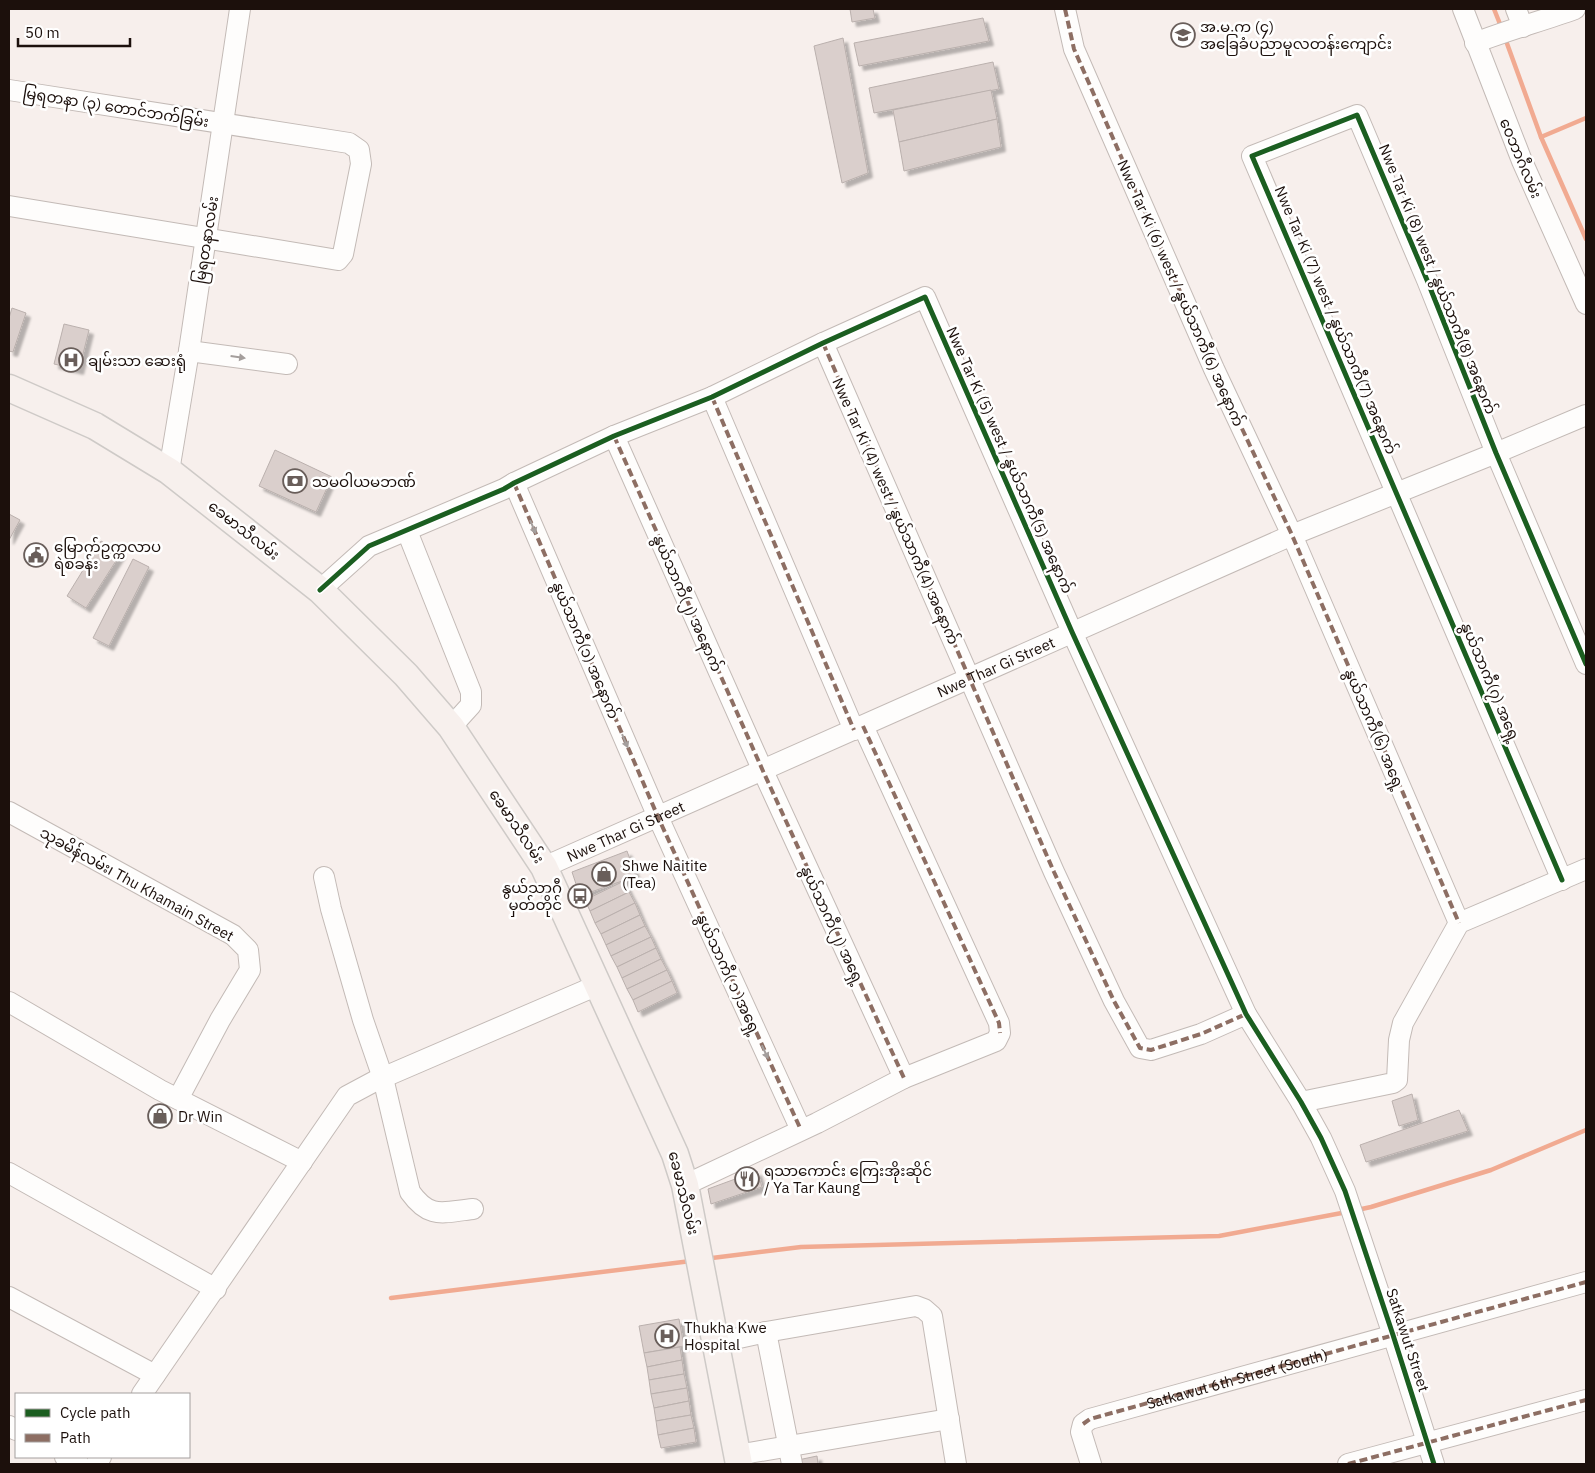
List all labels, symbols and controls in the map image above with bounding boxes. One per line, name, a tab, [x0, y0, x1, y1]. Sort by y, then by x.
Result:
scale bar	[18, 15, 130, 47]
place label: အ.မ.က (၄) အခြေခံပညာမူလတန်းကျောင်း	[1200, 17, 1392, 56]
school or university icon: အ.မ.က (၄) အခြေခံပညာမူလတန်းကျောင်း	[1170, 22, 1196, 48]
text: 50 m	[25, 23, 60, 42]
street label: မြရတနာ (၃) တောင်ဘက်ခြမ်း	[21, 83, 210, 134]
street label: ဝေဘာဂီလမ်း	[1496, 115, 1546, 201]
street label: Nwe Tar Ki (8) west / နွယ်သာကီ(8) အနောက်	[1372, 141, 1501, 418]
street label: Nwe Tar Ki (6) west / နွယ်သာကီ(6) အနောက်	[1111, 157, 1249, 431]
street label: Nwe Tar Ki (7) west / နွယ်သာကီ(7) အနောက်	[1268, 183, 1401, 458]
street label: မြရတနာလမ်း	[190, 195, 225, 286]
street label: Nwe Tar Ki (5) west / နွယ်သာကီ(5) အနောက်	[940, 324, 1078, 598]
hospital icon: ချမ်းသာ ဆေးရုံ	[58, 347, 84, 373]
place label: ချမ်းသာ ဆေးရုံ	[88, 351, 186, 373]
one-way arrow	[230, 354, 246, 362]
street label: Nwe Tar Ki (4) west / နွယ်သာကီ(4) အနောက်	[826, 375, 964, 649]
bank icon: သမဝါယမဘဏ်	[282, 468, 308, 494]
place label: သမဝါယမဘဏ်	[312, 472, 416, 491]
street label: ခေမာသီလမ်း	[204, 496, 284, 564]
one-way arrow	[530, 520, 538, 534]
street label: နွယ်သာကီ(၂) အနောက်	[646, 531, 727, 676]
place label: မြောက်ဥက္ကလာပ ရဲစခန်း	[54, 537, 161, 576]
public building icon: မြောက်ဥက္ကလာပ ရဲစခန်း	[23, 542, 49, 568]
street label: နွယ်သာကီ(၁) အနောက်	[546, 578, 624, 723]
street label: နွယ်သာကီ(၇) အရှေ့	[1454, 619, 1525, 746]
street label: Nwe Thar Gi Street	[934, 632, 1057, 701]
street label: နွယ်သာကီ(၆) အရှေ့	[1338, 666, 1409, 794]
one-way arrow	[621, 734, 629, 749]
street label: ခေမာသီလမ်း	[485, 785, 549, 867]
street label: Nwe Thar Gi Street	[563, 796, 687, 865]
street label: သုခမိန်လမ်း၊ Thu Khamain Street	[35, 823, 237, 948]
place label: Shwe Naitite (Tea)	[622, 856, 707, 892]
shop icon: Shwe Naitite (Tea)	[591, 861, 617, 887]
street label: နွယ်သာကီ(၂) အရှေ့	[794, 862, 869, 989]
place label: နွယ်သာဂီ မှတ်တိုင်	[502, 878, 562, 917]
bus stop icon: နွယ်သာဂီ မှတ်တိုင်	[567, 883, 593, 909]
street label: နွယ်သာကီ( ၁ )အရှေ့	[690, 910, 765, 1039]
one-way arrow	[761, 1045, 770, 1060]
shop icon: Dr Win	[147, 1103, 173, 1129]
place label: Dr Win	[178, 1107, 223, 1126]
street label: ခေမာသီလမ်း	[664, 1149, 704, 1237]
place label: ရသာကောင်း ကြေးအိုးဆိုင် / Ya Tar Kaung	[764, 1161, 932, 1197]
restaurant icon: ရသာကောင်း ကြေးအိုးဆိုင် / Ya Tar Kaung	[734, 1166, 760, 1192]
street label: Satkawut Street	[1382, 1286, 1434, 1394]
place label: Thukha Kwe Hospital	[684, 1318, 767, 1354]
hospital icon: Thukha Kwe Hospital	[654, 1323, 680, 1349]
street label: Satkawut 6th Street (South)	[1144, 1344, 1330, 1413]
legend	[15, 1393, 190, 1458]
text: Cycle path	[60, 1403, 131, 1422]
text: Path	[60, 1428, 91, 1447]

